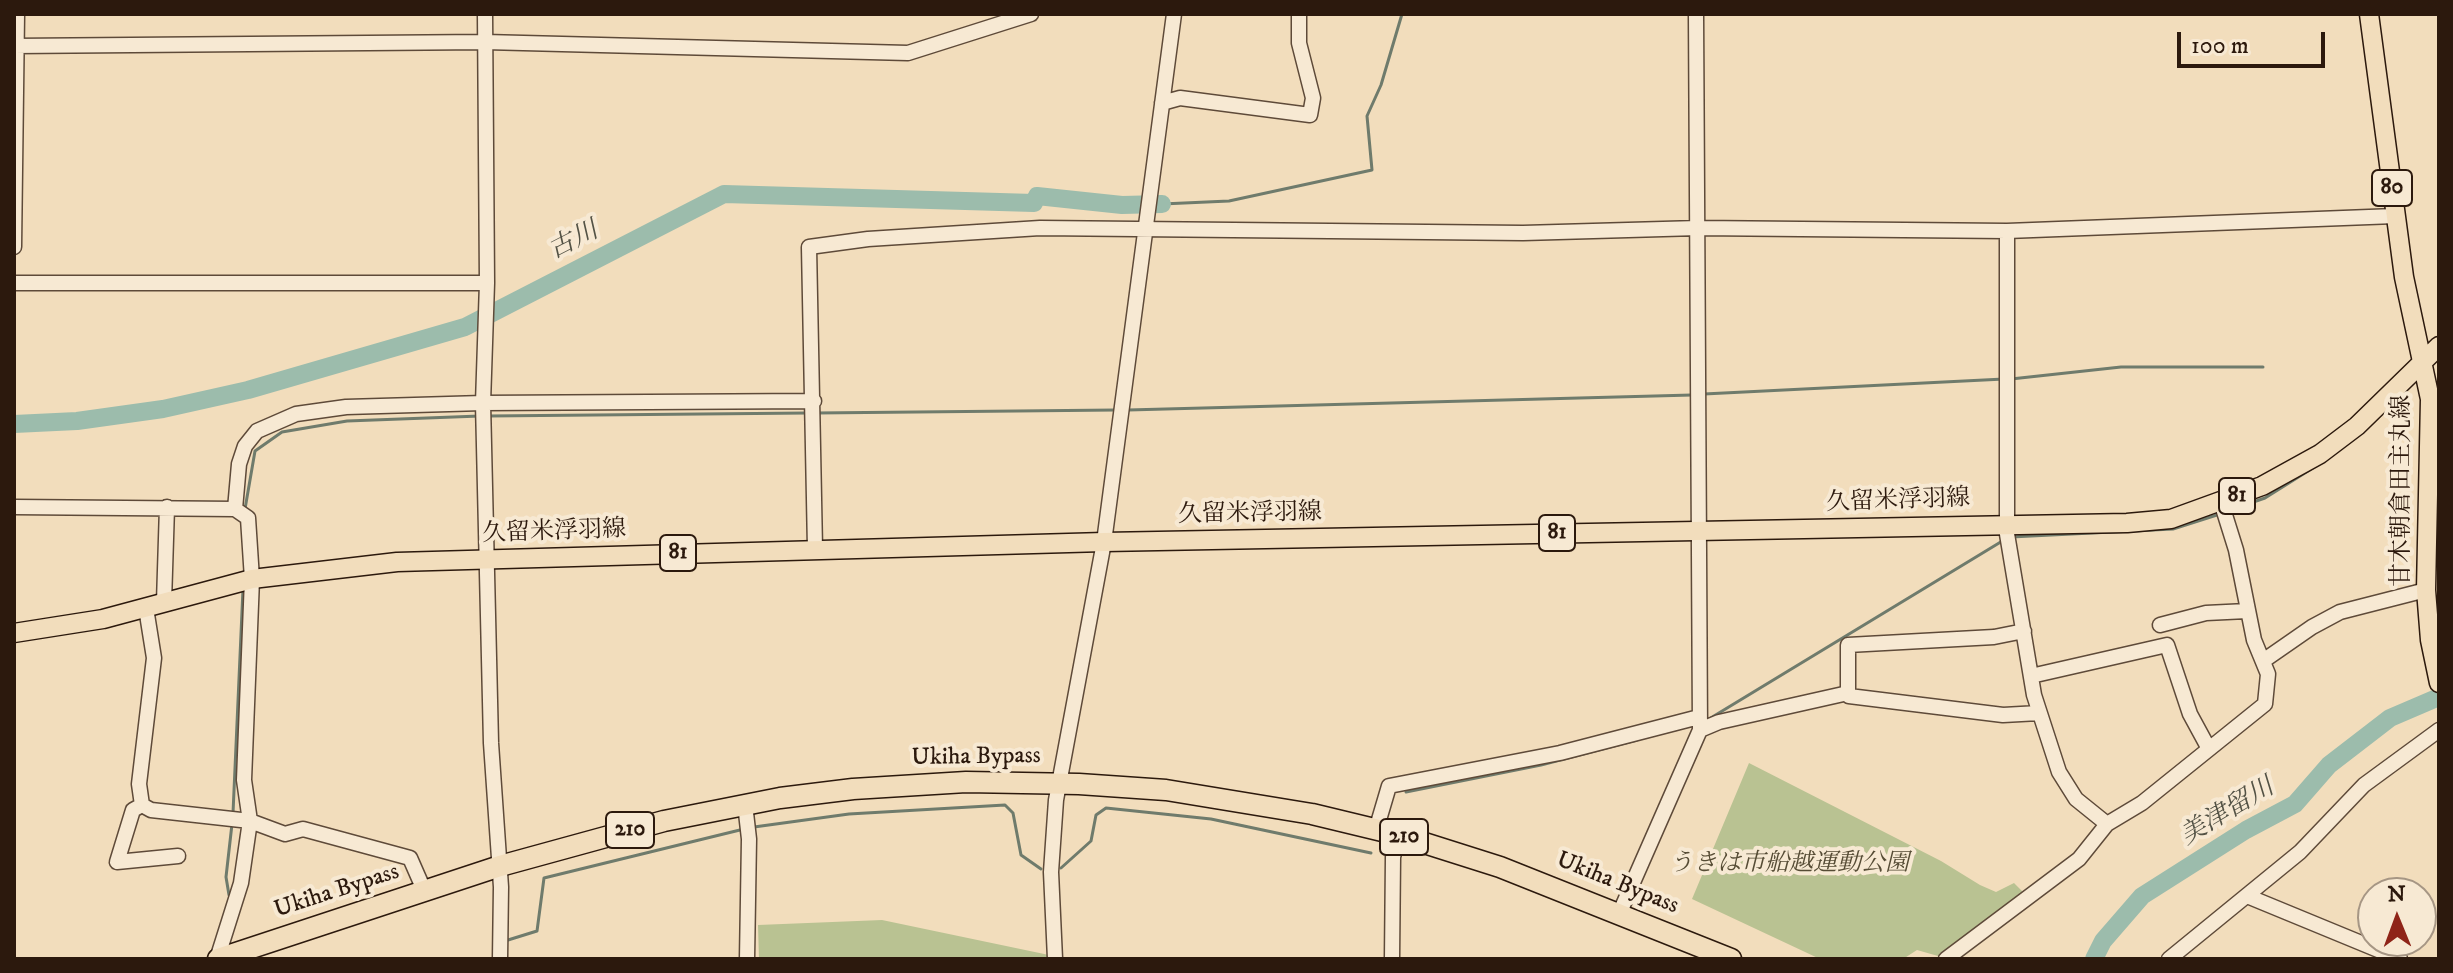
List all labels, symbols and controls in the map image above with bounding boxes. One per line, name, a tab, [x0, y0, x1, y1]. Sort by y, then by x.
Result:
scale bar	[2181, 16, 2329, 66]
text: 100 m	[2191, 31, 2249, 61]
road number: 80	[2372, 170, 2412, 206]
water label: 古川	[544, 216, 604, 268]
street label: 甘木朝倉田主丸線	[2389, 395, 2417, 587]
road number: 81	[2219, 478, 2255, 514]
street label: 久留米浮羽線	[1826, 485, 1970, 519]
street label: 久留米浮羽線	[1178, 499, 1322, 531]
road number: 81	[1539, 515, 1575, 551]
street label: 久留米浮羽線	[482, 516, 626, 550]
road number: 81	[660, 535, 696, 571]
street label: Ukiha Bypass	[911, 742, 1041, 774]
water label: 美津留川	[2175, 773, 2281, 853]
road number: 210	[606, 812, 654, 848]
road number: 210	[1380, 819, 1428, 855]
street label: Ukiha Bypass	[1552, 846, 1682, 922]
park label: うきは市船越運動公園	[1669, 851, 1909, 879]
street label: Ukiha Bypass	[271, 858, 403, 926]
north arrow	[2357, 877, 2437, 957]
text: N	[2387, 881, 2406, 908]

